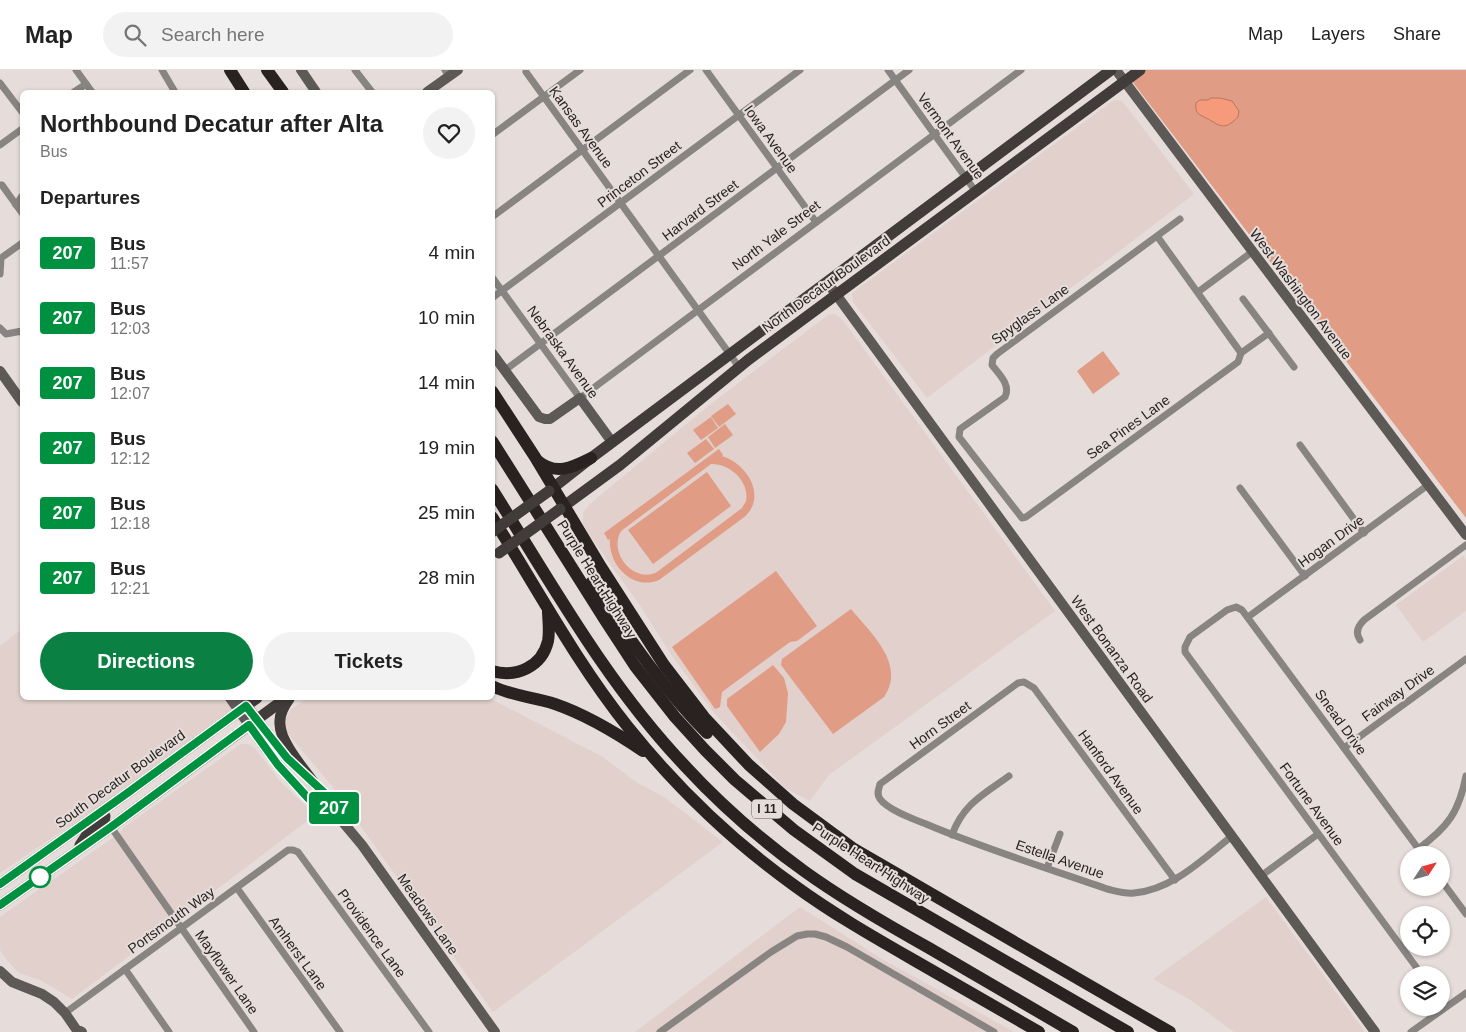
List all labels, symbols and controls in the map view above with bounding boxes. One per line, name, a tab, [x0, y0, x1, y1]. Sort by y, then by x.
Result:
search box	[103, 12, 453, 57]
text: Map	[25, 21, 73, 48]
icon: search	[121, 21, 149, 49]
text: Search here	[161, 24, 265, 45]
text: Map	[1248, 24, 1283, 44]
text: Layers	[1311, 24, 1365, 44]
text: Share	[1393, 24, 1441, 44]
street label: Kansas Avenue	[546, 83, 616, 171]
street label: Vermont Avenue	[914, 90, 988, 182]
street label: Iowa Avenue	[741, 102, 801, 176]
button: heart	[423, 107, 475, 159]
text: Northbound Decatur after Alta	[40, 110, 383, 137]
street label: Princeton Street	[594, 137, 684, 211]
text: Bus	[40, 143, 68, 160]
street label: Harvard Street	[659, 176, 741, 244]
text: Departures	[40, 187, 140, 208]
street label: North Yale Street	[729, 197, 823, 273]
street label: West Washington Avenue	[1247, 226, 1355, 363]
street label: North Decatur Boulevard	[759, 232, 893, 336]
text: Bus	[110, 233, 146, 254]
text: 4 min	[429, 242, 475, 263]
text: 207	[52, 243, 83, 263]
text: 11:57	[110, 255, 149, 272]
street label: Spyglass Lane	[988, 280, 1072, 347]
text: Bus	[110, 298, 146, 319]
street label: Nebraska Avenue	[524, 303, 602, 401]
text: 10 min	[418, 307, 475, 328]
text: 207	[52, 308, 83, 328]
text: 12:03	[110, 320, 150, 337]
text: Bus	[110, 363, 146, 384]
text: 14 min	[418, 372, 475, 393]
text: 207	[52, 373, 83, 393]
text: 12:07	[110, 385, 150, 402]
street label: Sea Pines Lane	[1083, 391, 1173, 463]
text: Bus	[110, 428, 146, 449]
text: 19 min	[418, 437, 475, 458]
text: 207	[52, 438, 83, 458]
text: 12:12	[110, 450, 150, 467]
text: Bus	[110, 493, 146, 514]
text: 25 min	[418, 502, 475, 523]
text: 207	[52, 503, 83, 523]
street label: Hogan Drive	[1295, 512, 1367, 570]
text: 12:18	[110, 515, 150, 532]
street label: Purple Heart Highway	[554, 517, 640, 641]
text: Bus	[110, 558, 146, 579]
text: 28 min	[418, 567, 475, 588]
text: 207	[52, 568, 83, 588]
text: 12:21	[110, 580, 150, 597]
street label: West Bonanza Road	[1068, 592, 1156, 706]
button: Directions	[40, 632, 253, 690]
button: Tickets	[263, 632, 475, 690]
street label: Fairway Drive	[1359, 661, 1437, 725]
street label: Snead Drive	[1312, 686, 1370, 758]
street label: Horn Street	[906, 697, 974, 753]
street label: South Decatur Boulevard	[52, 727, 188, 831]
street label: Hanford Avenue	[1075, 727, 1147, 817]
street label: Fortune Avenue	[1277, 759, 1348, 849]
line badge: 207	[305, 792, 363, 824]
text: 207	[319, 798, 349, 818]
road number: I 11	[752, 800, 782, 819]
street label: Purple Heart Highway	[810, 819, 932, 907]
street label: Estella Avenue	[1014, 836, 1106, 882]
north arrow	[1400, 846, 1450, 896]
map controls	[1400, 846, 1450, 1016]
unlabelled marker	[29, 866, 51, 888]
street label: Meadows Lane	[394, 871, 462, 958]
street label: Portsmouth Way	[125, 883, 217, 957]
street label: Providence Lane	[335, 886, 409, 980]
button: locate	[1400, 906, 1450, 956]
street label: Amherst Lane	[266, 913, 330, 993]
street label: Mayflower Lane	[192, 927, 262, 1017]
button: layers	[1400, 966, 1450, 1016]

